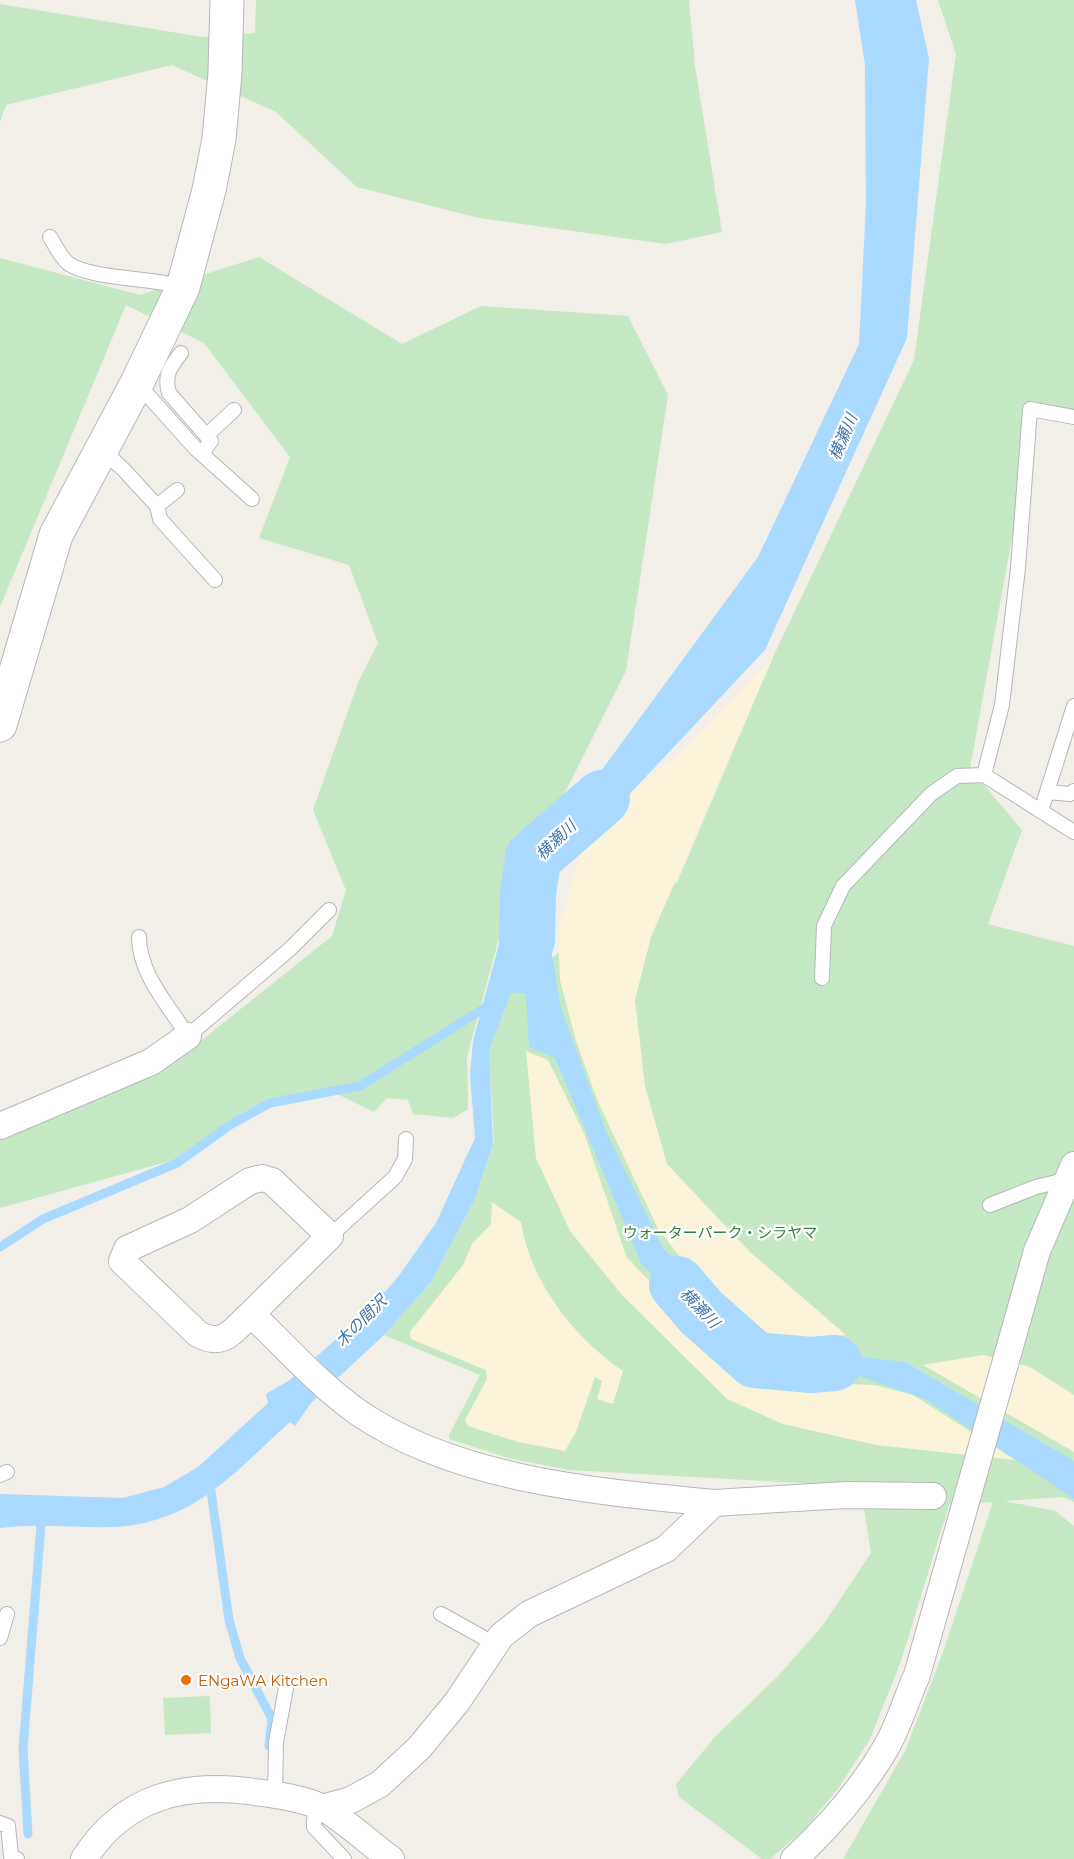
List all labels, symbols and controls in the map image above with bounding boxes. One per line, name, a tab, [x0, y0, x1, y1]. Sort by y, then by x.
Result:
water label: 横瀬川	[825, 409, 862, 463]
water label: 横瀬川	[532, 815, 581, 864]
park label: ウォーターパーク・シラヤマ	[623, 1223, 817, 1242]
water label: 横瀬川	[676, 1284, 725, 1333]
water label: 木の間沢	[332, 1290, 392, 1350]
place label: ENgaWA Kitchen	[198, 1671, 328, 1690]
marker: ENgaWA Kitchen	[179, 1673, 193, 1687]

